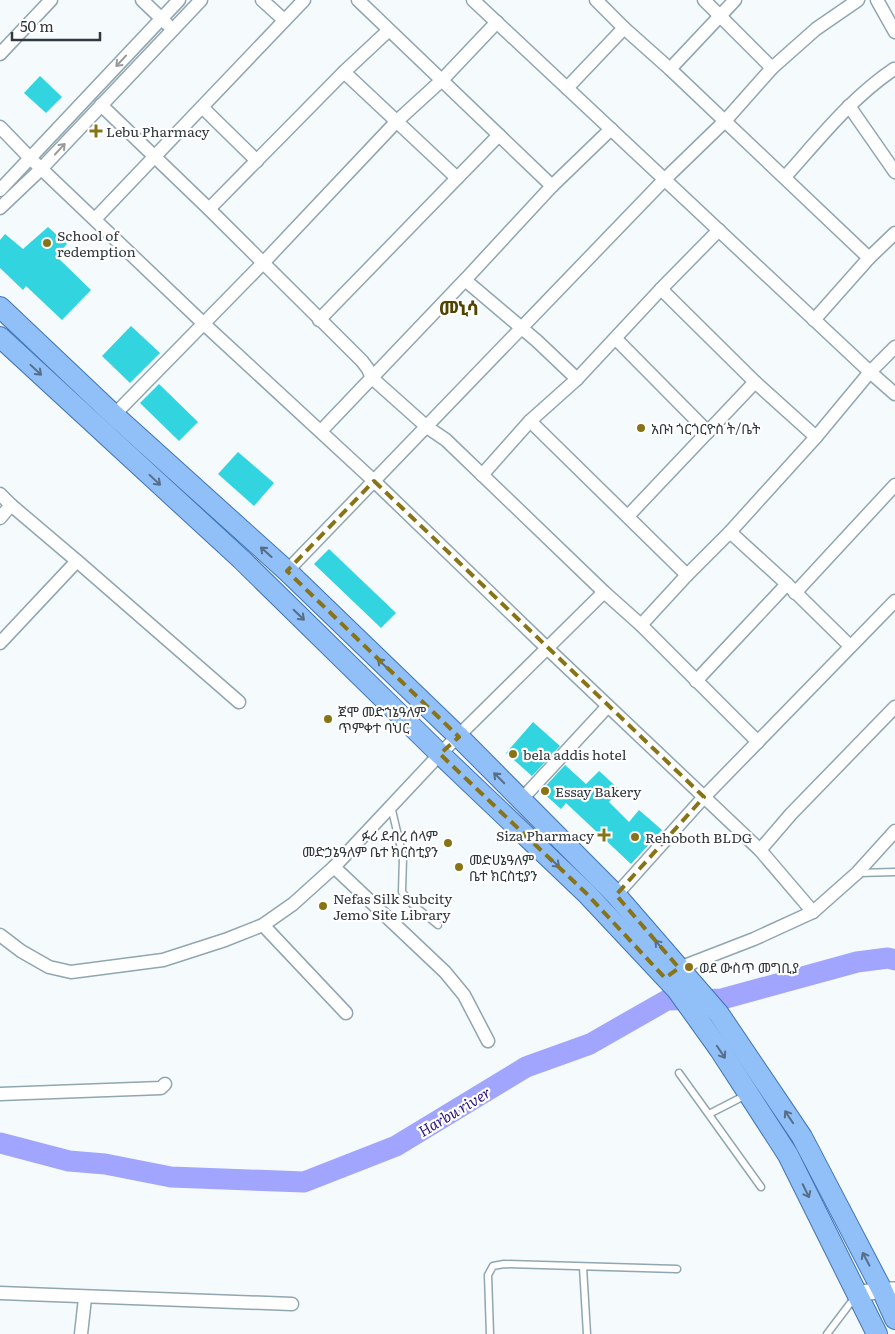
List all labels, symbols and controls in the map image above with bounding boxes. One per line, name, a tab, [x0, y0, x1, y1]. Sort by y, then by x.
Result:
scale bar	[12, 10, 100, 42]
text: 50 m	[20, 14, 54, 37]
one-way arrow	[115, 54, 127, 67]
place label: Lebu Pharmacy	[106, 121, 211, 141]
marker: Lebu Pharmacy	[90, 125, 102, 137]
one-way arrow	[54, 143, 66, 155]
place label: School of redemption	[57, 225, 136, 261]
marker: School of redemption	[41, 237, 53, 249]
district label: መኒሳ	[439, 293, 479, 321]
one-way arrow	[29, 364, 42, 376]
place label: አቡነ ጎርጎርዮስ ት/ቤት	[651, 418, 761, 438]
marker: አቡነ ጎርጎርዮስ ት/ቤት	[635, 422, 647, 434]
one-way arrow	[149, 474, 162, 486]
one-way arrow	[259, 546, 272, 558]
one-way arrow	[293, 609, 305, 622]
one-way arrow	[377, 658, 390, 670]
place label: ጀሞ መድኀኔዓለም ጥምቀተ ባህር	[338, 701, 426, 737]
marker: ጀሞ መድኀኔዓለም ጥምቀተ ባህር	[322, 713, 334, 725]
place label: bela addis hotel	[523, 744, 627, 764]
marker: bela addis hotel	[507, 748, 519, 760]
one-way arrow	[493, 772, 506, 784]
place label: Essay Bakery	[555, 781, 642, 801]
marker: Essay Bakery	[539, 785, 551, 797]
place label: ፉሪ ደብረ ሰላም መድኃኔዓለም ቤተ ክርስቲያን	[302, 825, 438, 861]
place label: Siza Pharmacy	[496, 825, 595, 845]
place label: Rehoboth BLDG	[645, 827, 753, 847]
marker: Siza Pharmacy	[598, 829, 610, 841]
marker: Rehoboth BLDG	[629, 831, 641, 843]
marker: ፉሪ ደብረ ሰላም መድኃኔዓለም ቤተ ክርስቲያን	[442, 837, 454, 849]
place label: መድሀኔዓለም ቤተ ክርስቲያን	[469, 849, 537, 885]
one-way arrow	[548, 856, 560, 868]
marker: መድሀኔዓለም ቤተ ክርስቲያን	[453, 861, 465, 873]
place label: Nefas Silk Subcity Jemo Site Library	[333, 888, 453, 924]
marker: Nefas Silk Subcity Jemo Site Library	[317, 900, 329, 912]
one-way arrow	[655, 940, 666, 953]
place label: ወደ ውስጥ መግቢያ	[699, 957, 799, 977]
marker: ወደ ውስጥ መግቢያ	[683, 961, 695, 973]
one-way arrow	[716, 1045, 726, 1059]
water label: Harbu river	[413, 1080, 495, 1142]
one-way arrow	[784, 1110, 794, 1124]
one-way arrow	[801, 1183, 811, 1198]
one-way arrow	[861, 1252, 871, 1267]

